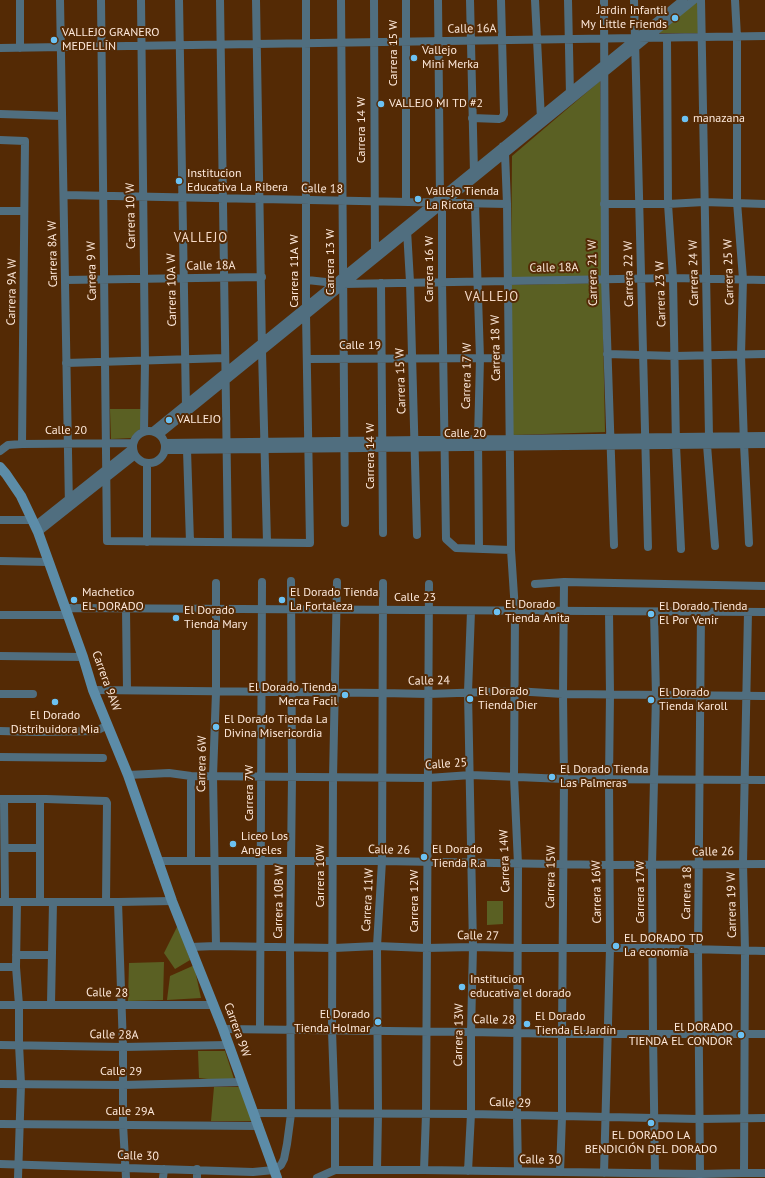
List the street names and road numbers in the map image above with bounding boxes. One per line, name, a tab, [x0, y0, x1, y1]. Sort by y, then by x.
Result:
street label: Carrera 15 W	[387, 20, 401, 86]
street label: Calle 16A	[447, 21, 497, 37]
street label: Carrera 14 W	[355, 97, 369, 163]
street label: Calle 18	[301, 181, 343, 197]
street label: Carrera 10 W	[123, 183, 139, 249]
street label: Carrera 8A W	[45, 220, 61, 288]
street label: Carrera 13 W	[324, 229, 338, 295]
street label: Carrera 11A W	[288, 234, 302, 308]
street label: Carrera 16 W	[423, 236, 437, 302]
street label: Carrera 25 W	[721, 239, 737, 305]
street label: Carrera 21 W	[585, 240, 601, 306]
street label: Carrera 24 W	[686, 240, 702, 306]
street label: Carrera 9 W	[84, 241, 100, 301]
street label: Carrera 22 W	[621, 241, 637, 307]
street label: Carrera 10A W	[164, 253, 180, 327]
street label: Carrera 9A W	[4, 258, 20, 326]
street label: Calle 18A	[186, 258, 236, 274]
street label: Calle 18A	[529, 260, 579, 276]
street label: Carrera 23 W	[653, 261, 669, 327]
street label: Carrera 18 W	[488, 315, 504, 381]
street label: Calle 19	[339, 339, 381, 353]
street label: Carrera 17 W	[459, 343, 475, 409]
street label: Carrera 15 W	[393, 348, 409, 414]
street label: Carrera 14 W	[364, 423, 378, 489]
street label: Calle 20	[45, 424, 87, 438]
street label: Calle 20	[444, 427, 486, 441]
street label: Calle 23	[394, 591, 436, 605]
street label: Carrera 9AW	[88, 649, 124, 713]
street label: Calle 24	[408, 673, 450, 689]
street label: Carrera 6W	[194, 736, 210, 792]
street label: Calle 25	[425, 755, 467, 773]
street label: Carrera 7W	[243, 765, 257, 821]
street label: Carrera 14W	[497, 829, 513, 893]
street label: Calle 26	[368, 842, 410, 858]
street label: Carrera 10W	[314, 844, 328, 908]
street label: Calle 26	[692, 844, 734, 860]
street label: Carrera 15W	[543, 845, 559, 909]
street label: Carrera 16W	[589, 860, 605, 924]
street label: Carrera 17W	[634, 860, 648, 924]
street label: Carrera 10B W	[271, 865, 287, 939]
street label: Carrera 18	[679, 866, 695, 920]
street label: Carrera 11W	[359, 868, 377, 932]
street label: Carrera 12W	[408, 869, 422, 933]
street label: Carrera 19 W	[724, 872, 740, 938]
street label: Calle 27	[457, 928, 499, 944]
street label: Calle 28	[86, 985, 128, 1001]
street label: Carrera 9W	[221, 1001, 253, 1059]
street label: Carrera 13W	[451, 1003, 467, 1067]
street label: Calle 28	[473, 1012, 515, 1028]
street label: Calle 28A	[89, 1027, 139, 1043]
street label: Calle 29	[100, 1065, 142, 1079]
street label: Calle 29	[489, 1095, 531, 1111]
street label: Calle 29A	[105, 1105, 155, 1119]
street label: Calle 30	[117, 1148, 159, 1164]
street label: Calle 30	[519, 1152, 561, 1168]

